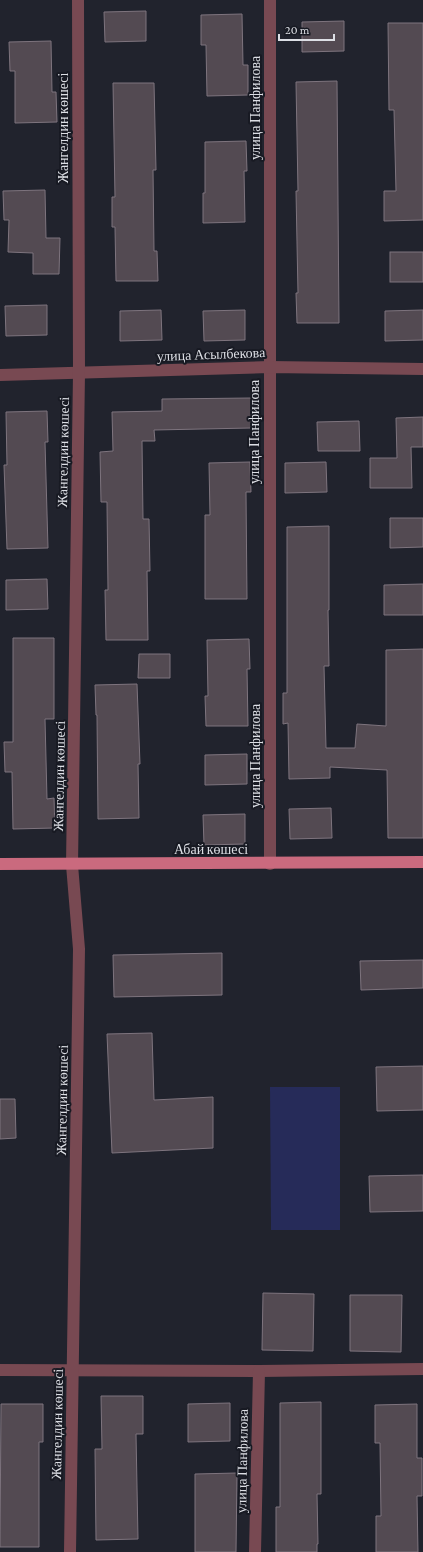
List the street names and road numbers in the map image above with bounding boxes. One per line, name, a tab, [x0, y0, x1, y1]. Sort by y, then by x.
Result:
street label: улица Панфилова	[247, 55, 263, 160]
street label: Жангелдин көшесі	[55, 73, 71, 183]
street label: улица Асылбекова	[157, 344, 266, 364]
street label: улица Панфилова	[246, 379, 262, 484]
street label: Жангелдин көшесі	[54, 396, 72, 507]
street label: улица Панфилова	[247, 703, 263, 808]
street label: Жангелдин көшесі	[50, 720, 68, 831]
street label: Абай көшесі	[174, 841, 248, 857]
street label: Жангелдин көшесі	[53, 1044, 71, 1155]
street label: Жангелдин көшесі	[48, 1368, 66, 1479]
street label: улица Панфилова	[233, 1408, 251, 1513]

